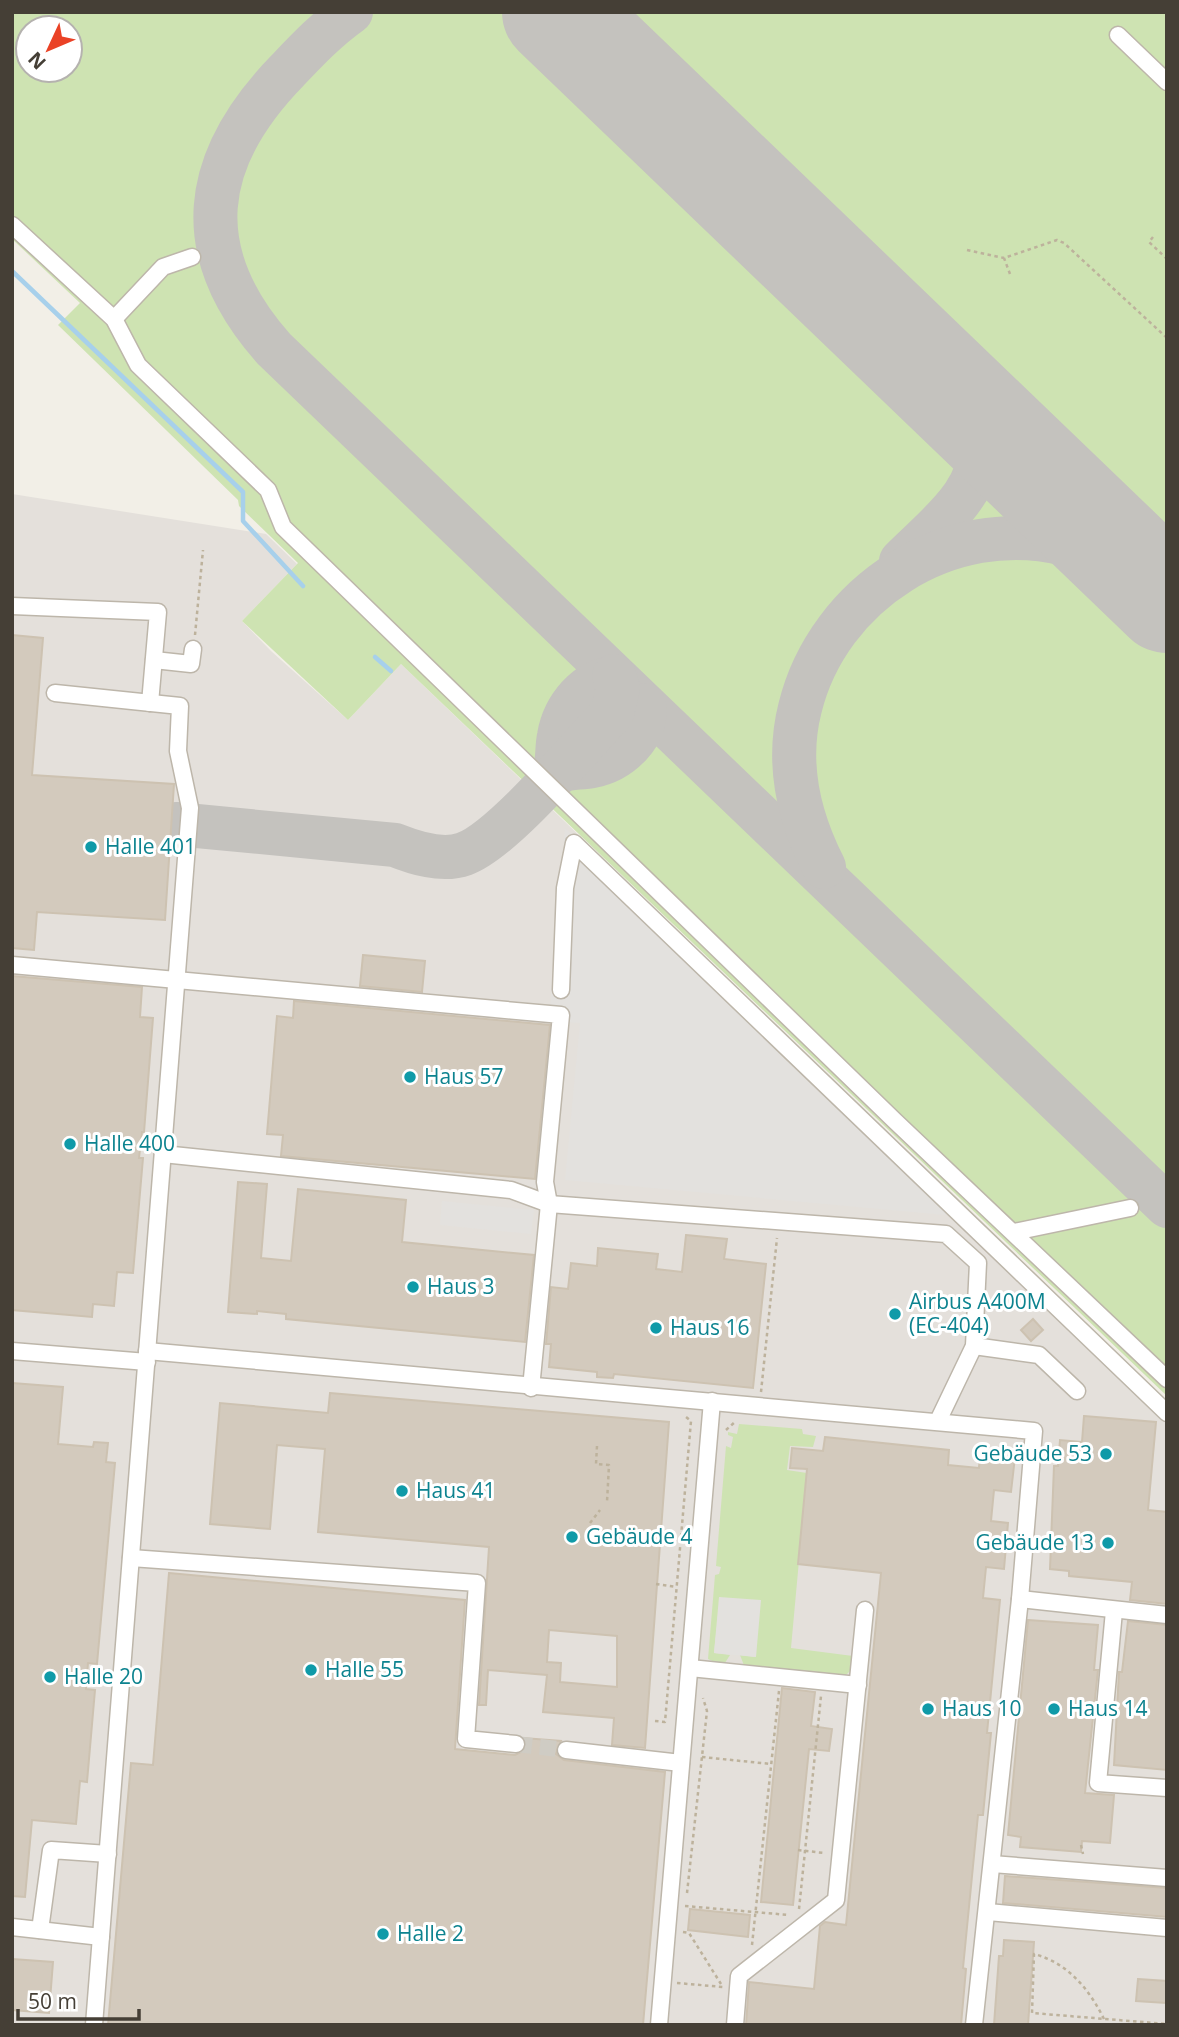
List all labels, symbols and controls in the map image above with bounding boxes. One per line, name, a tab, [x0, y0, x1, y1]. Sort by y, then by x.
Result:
north arrow	[14, 14, 84, 84]
text: N	[22, 46, 51, 75]
place label: Halle 401	[105, 832, 196, 860]
marker: Halle 401	[83, 839, 99, 855]
place label: Haus 57	[424, 1062, 504, 1090]
marker: Haus 57	[402, 1069, 418, 1085]
place label: Halle 400	[84, 1129, 175, 1157]
marker: Halle 400	[62, 1136, 78, 1152]
place label: Haus 3	[427, 1272, 495, 1300]
marker: Haus 3	[405, 1279, 421, 1295]
place label: Airbus A400M (EC-404)	[909, 1287, 1046, 1339]
marker: Airbus A400M (EC-404)	[887, 1306, 903, 1322]
place label: Haus 16	[670, 1313, 750, 1341]
marker: Haus 16	[648, 1320, 664, 1336]
place label: Gebäude 53	[973, 1439, 1092, 1467]
marker: Gebäude 53	[1098, 1446, 1114, 1462]
place label: Haus 41	[416, 1476, 496, 1504]
marker: Haus 41	[394, 1483, 410, 1499]
place label: Gebäude 4	[586, 1522, 693, 1550]
place label: Gebäude 13	[975, 1528, 1094, 1556]
marker: Gebäude 4	[564, 1529, 580, 1545]
marker: Gebäude 13	[1100, 1535, 1116, 1551]
place label: Halle 55	[325, 1655, 404, 1683]
place label: Halle 20	[64, 1662, 143, 1690]
marker: Halle 55	[303, 1662, 319, 1678]
marker: Halle 20	[42, 1669, 58, 1685]
place label: Haus 10	[942, 1694, 1022, 1722]
place label: Haus 14	[1068, 1694, 1148, 1722]
marker: Haus 10	[920, 1701, 936, 1717]
marker: Haus 14	[1046, 1701, 1062, 1717]
place label: Halle 2	[397, 1919, 464, 1947]
marker: Halle 2	[375, 1926, 391, 1942]
scale bar	[18, 1978, 138, 2022]
text: 50 m	[28, 1987, 77, 2015]

